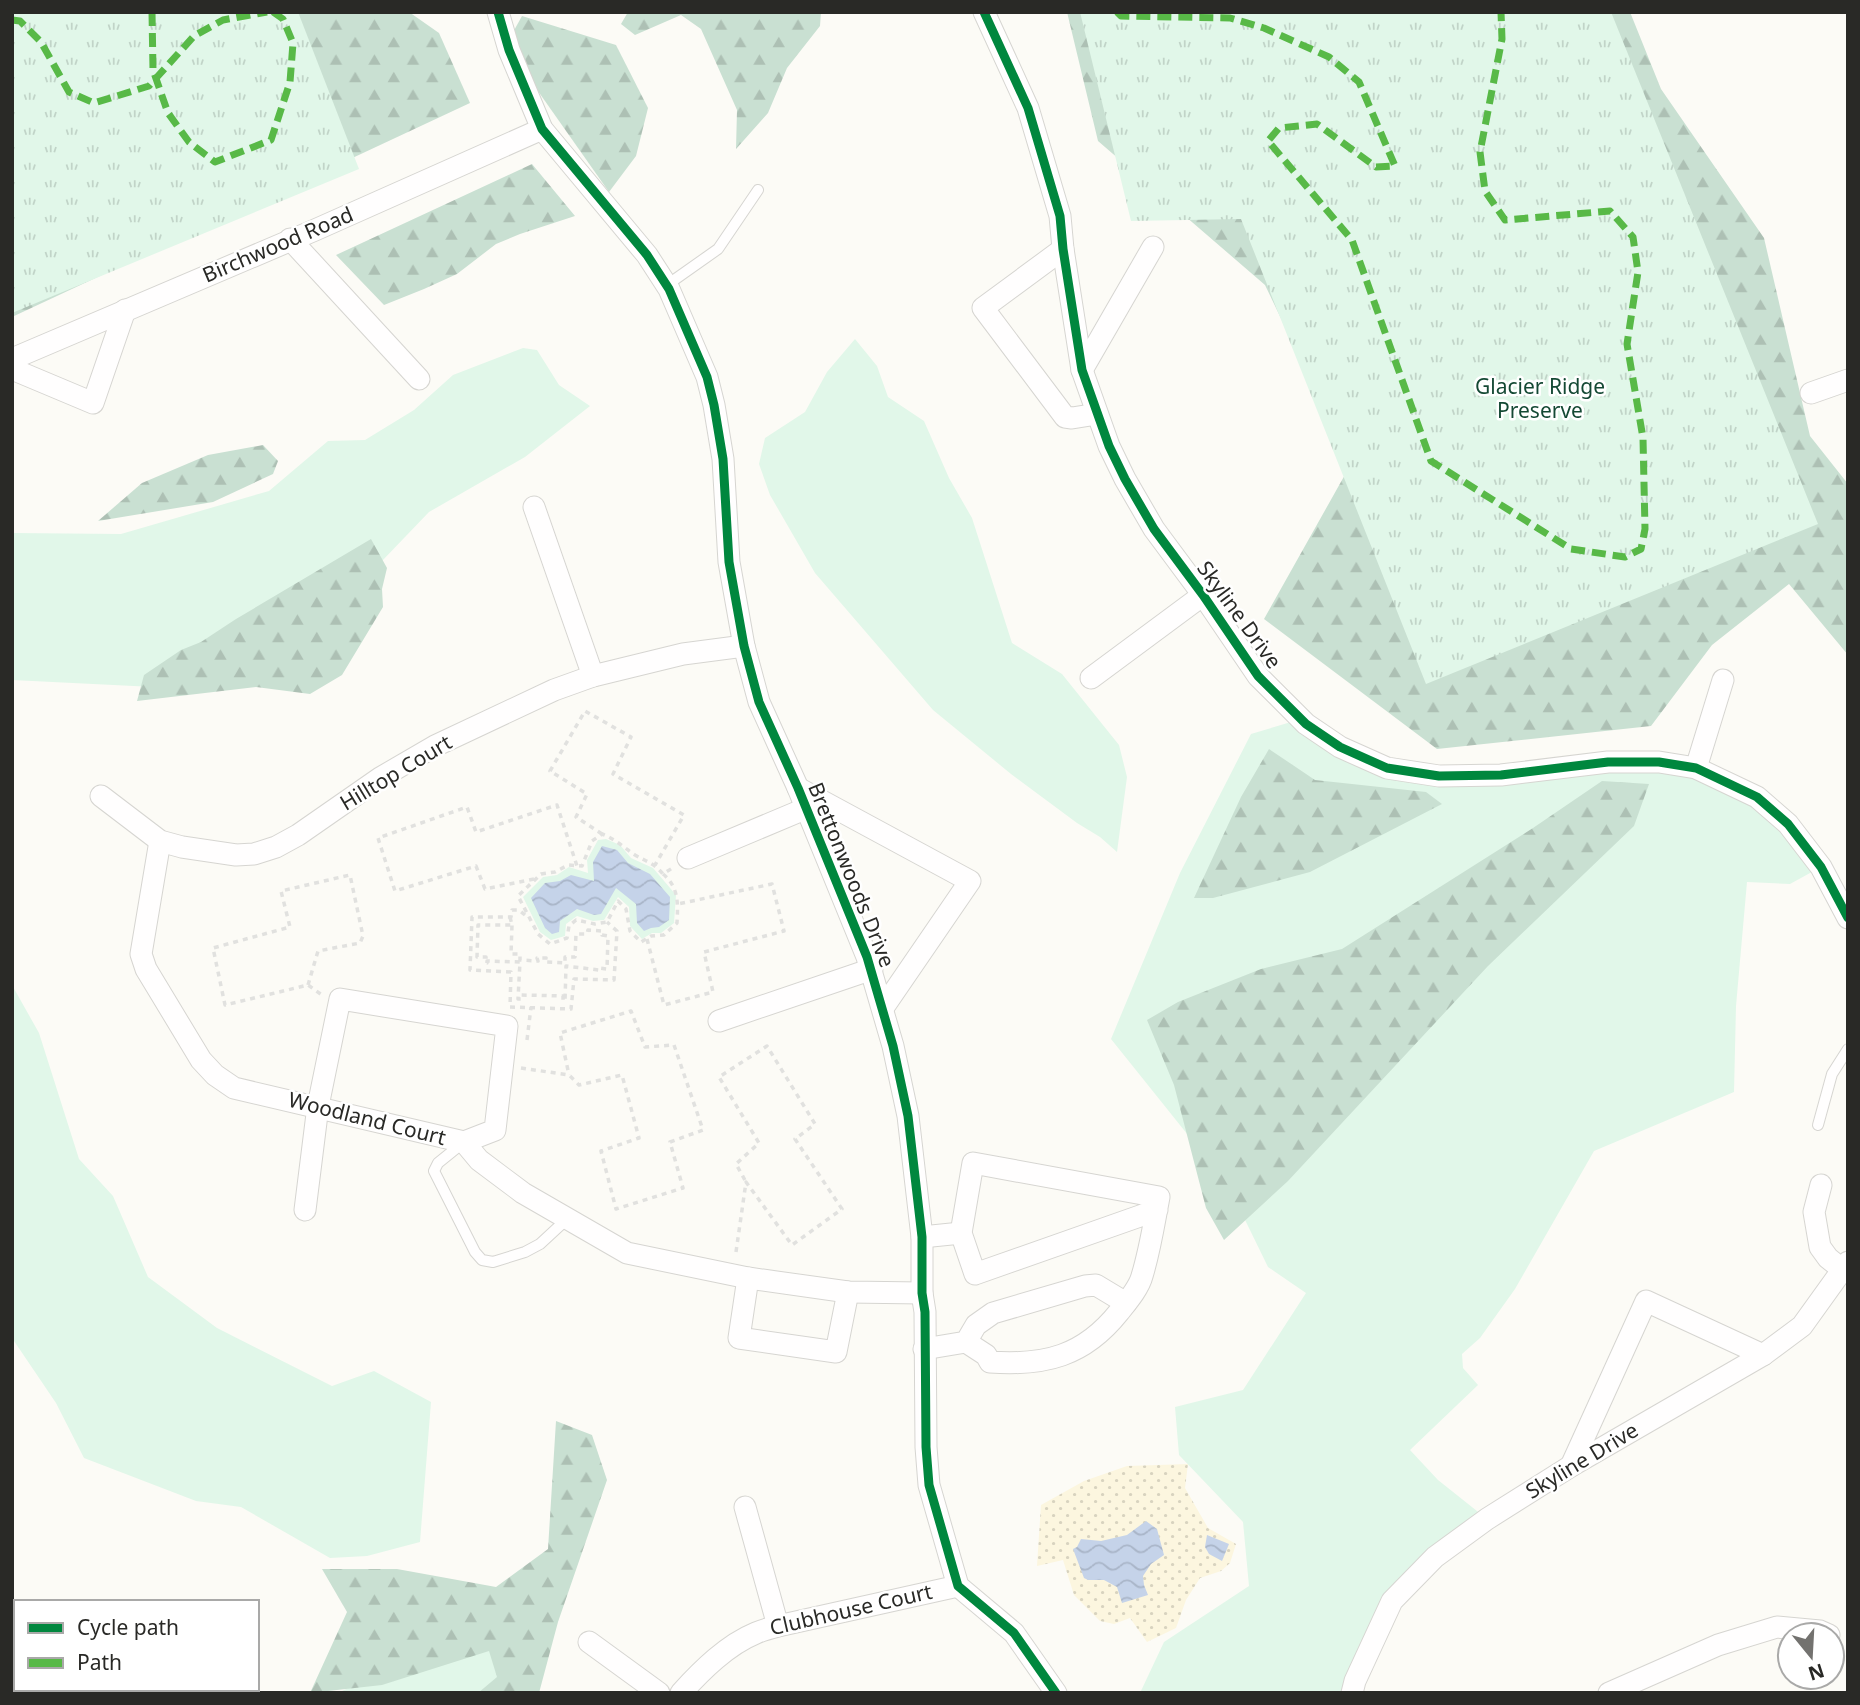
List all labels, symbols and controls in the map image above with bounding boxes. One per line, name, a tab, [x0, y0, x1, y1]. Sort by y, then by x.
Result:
street label: Birchwood Road	[198, 200, 357, 288]
park label: Glacier Ridge Preserve	[1475, 372, 1605, 424]
street label: Skyline Drive	[1191, 555, 1288, 674]
street label: Hilltop Court	[334, 728, 457, 817]
street label: Brettonwoods Drive	[802, 778, 902, 971]
street label: Woodland Court	[286, 1085, 449, 1151]
street label: Skyline Drive	[1520, 1416, 1643, 1505]
street label: Clubhouse Court	[767, 1577, 935, 1641]
legend	[14, 1600, 259, 1691]
text: Cycle path	[77, 1613, 179, 1641]
north arrow	[1776, 1621, 1846, 1691]
text: Path	[77, 1648, 122, 1676]
text: N	[1805, 1657, 1828, 1687]

